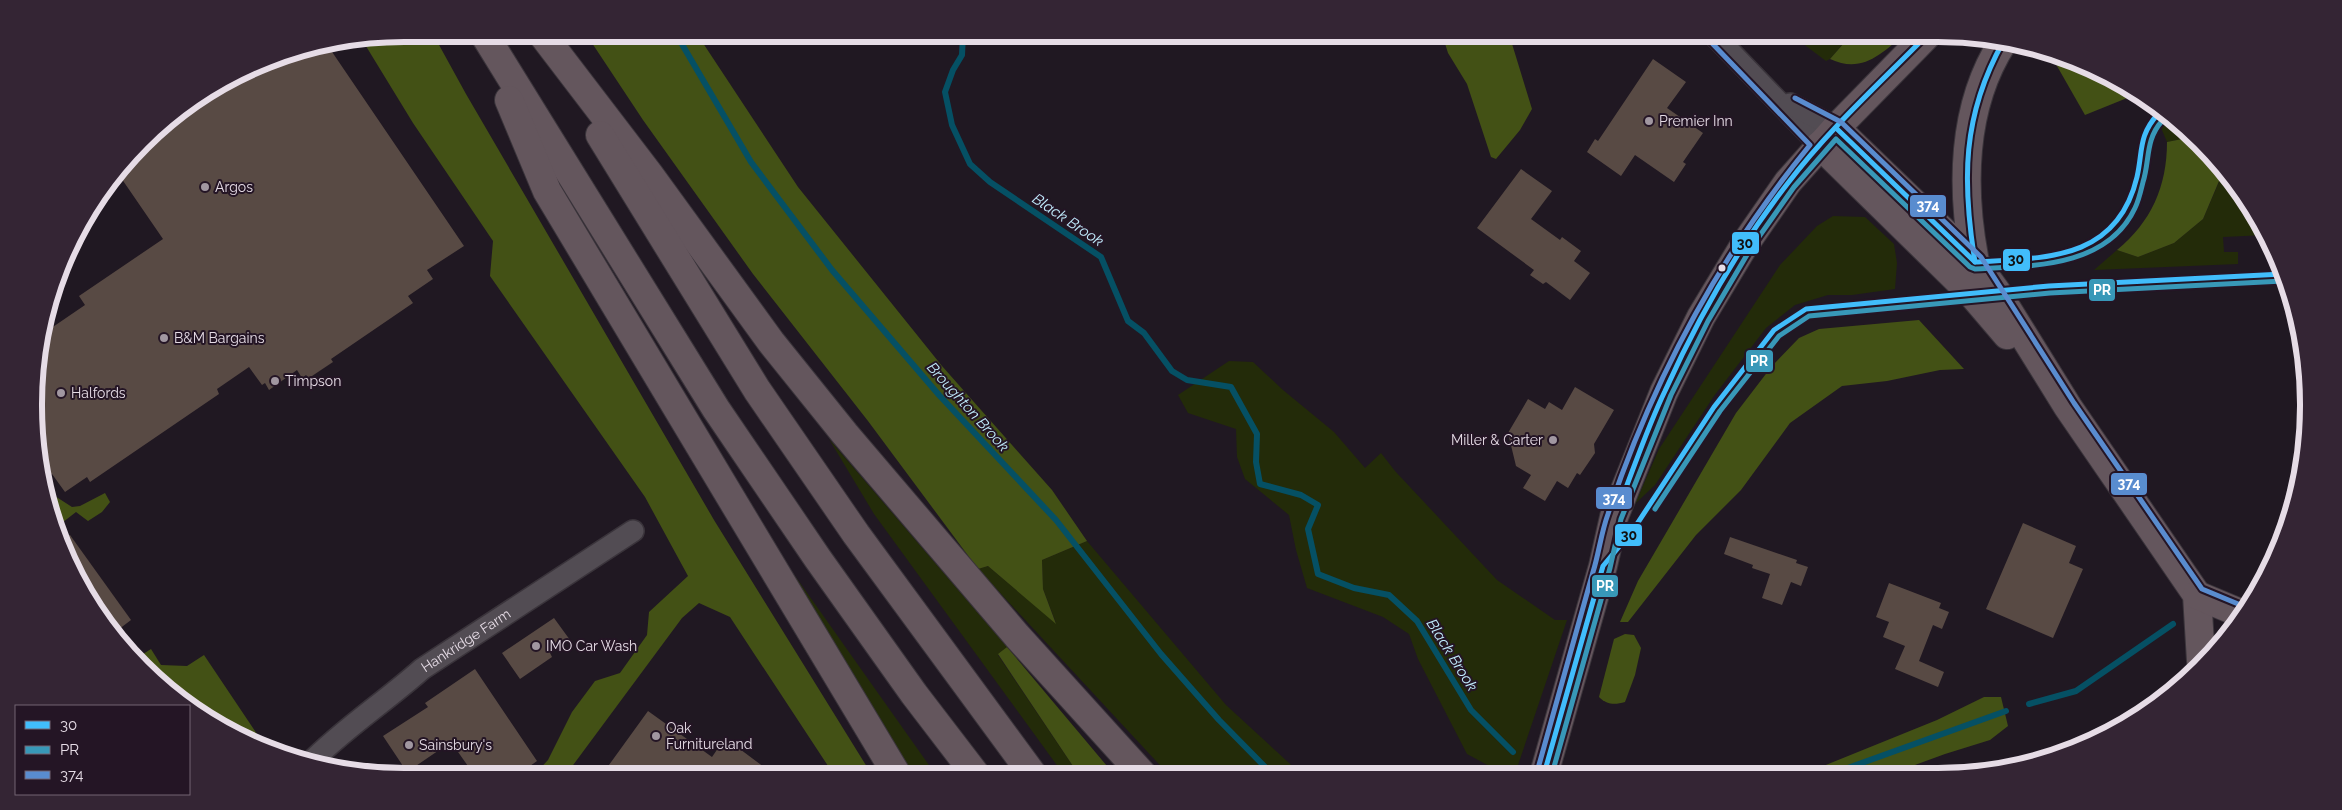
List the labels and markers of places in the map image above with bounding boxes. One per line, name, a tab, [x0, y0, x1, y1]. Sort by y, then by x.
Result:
place label: Premier Inn	[1659, 113, 1733, 129]
marker: Premier Inn	[1643, 115, 1655, 127]
place label: Argos	[215, 179, 253, 195]
marker: Argos	[199, 181, 211, 193]
unlabelled marker	[1717, 263, 1727, 273]
place label: B&M Bargains	[174, 330, 265, 346]
marker: B&M Bargains	[158, 332, 170, 344]
place label: Timpson	[285, 373, 341, 389]
marker: Timpson	[269, 375, 281, 387]
place label: Halfords	[71, 385, 126, 401]
marker: Halfords	[55, 387, 67, 399]
place label: Miller & Carter	[1451, 432, 1543, 448]
marker: Miller & Carter	[1547, 434, 1559, 446]
place label: IMO Car Wash	[546, 638, 637, 654]
marker: IMO Car Wash	[530, 640, 542, 652]
place label: Oak Furnitureland	[666, 720, 752, 752]
marker: Oak Furnitureland	[650, 730, 662, 742]
place label: Sainsbury's	[419, 737, 492, 753]
marker: Sainsbury's	[403, 739, 415, 751]

